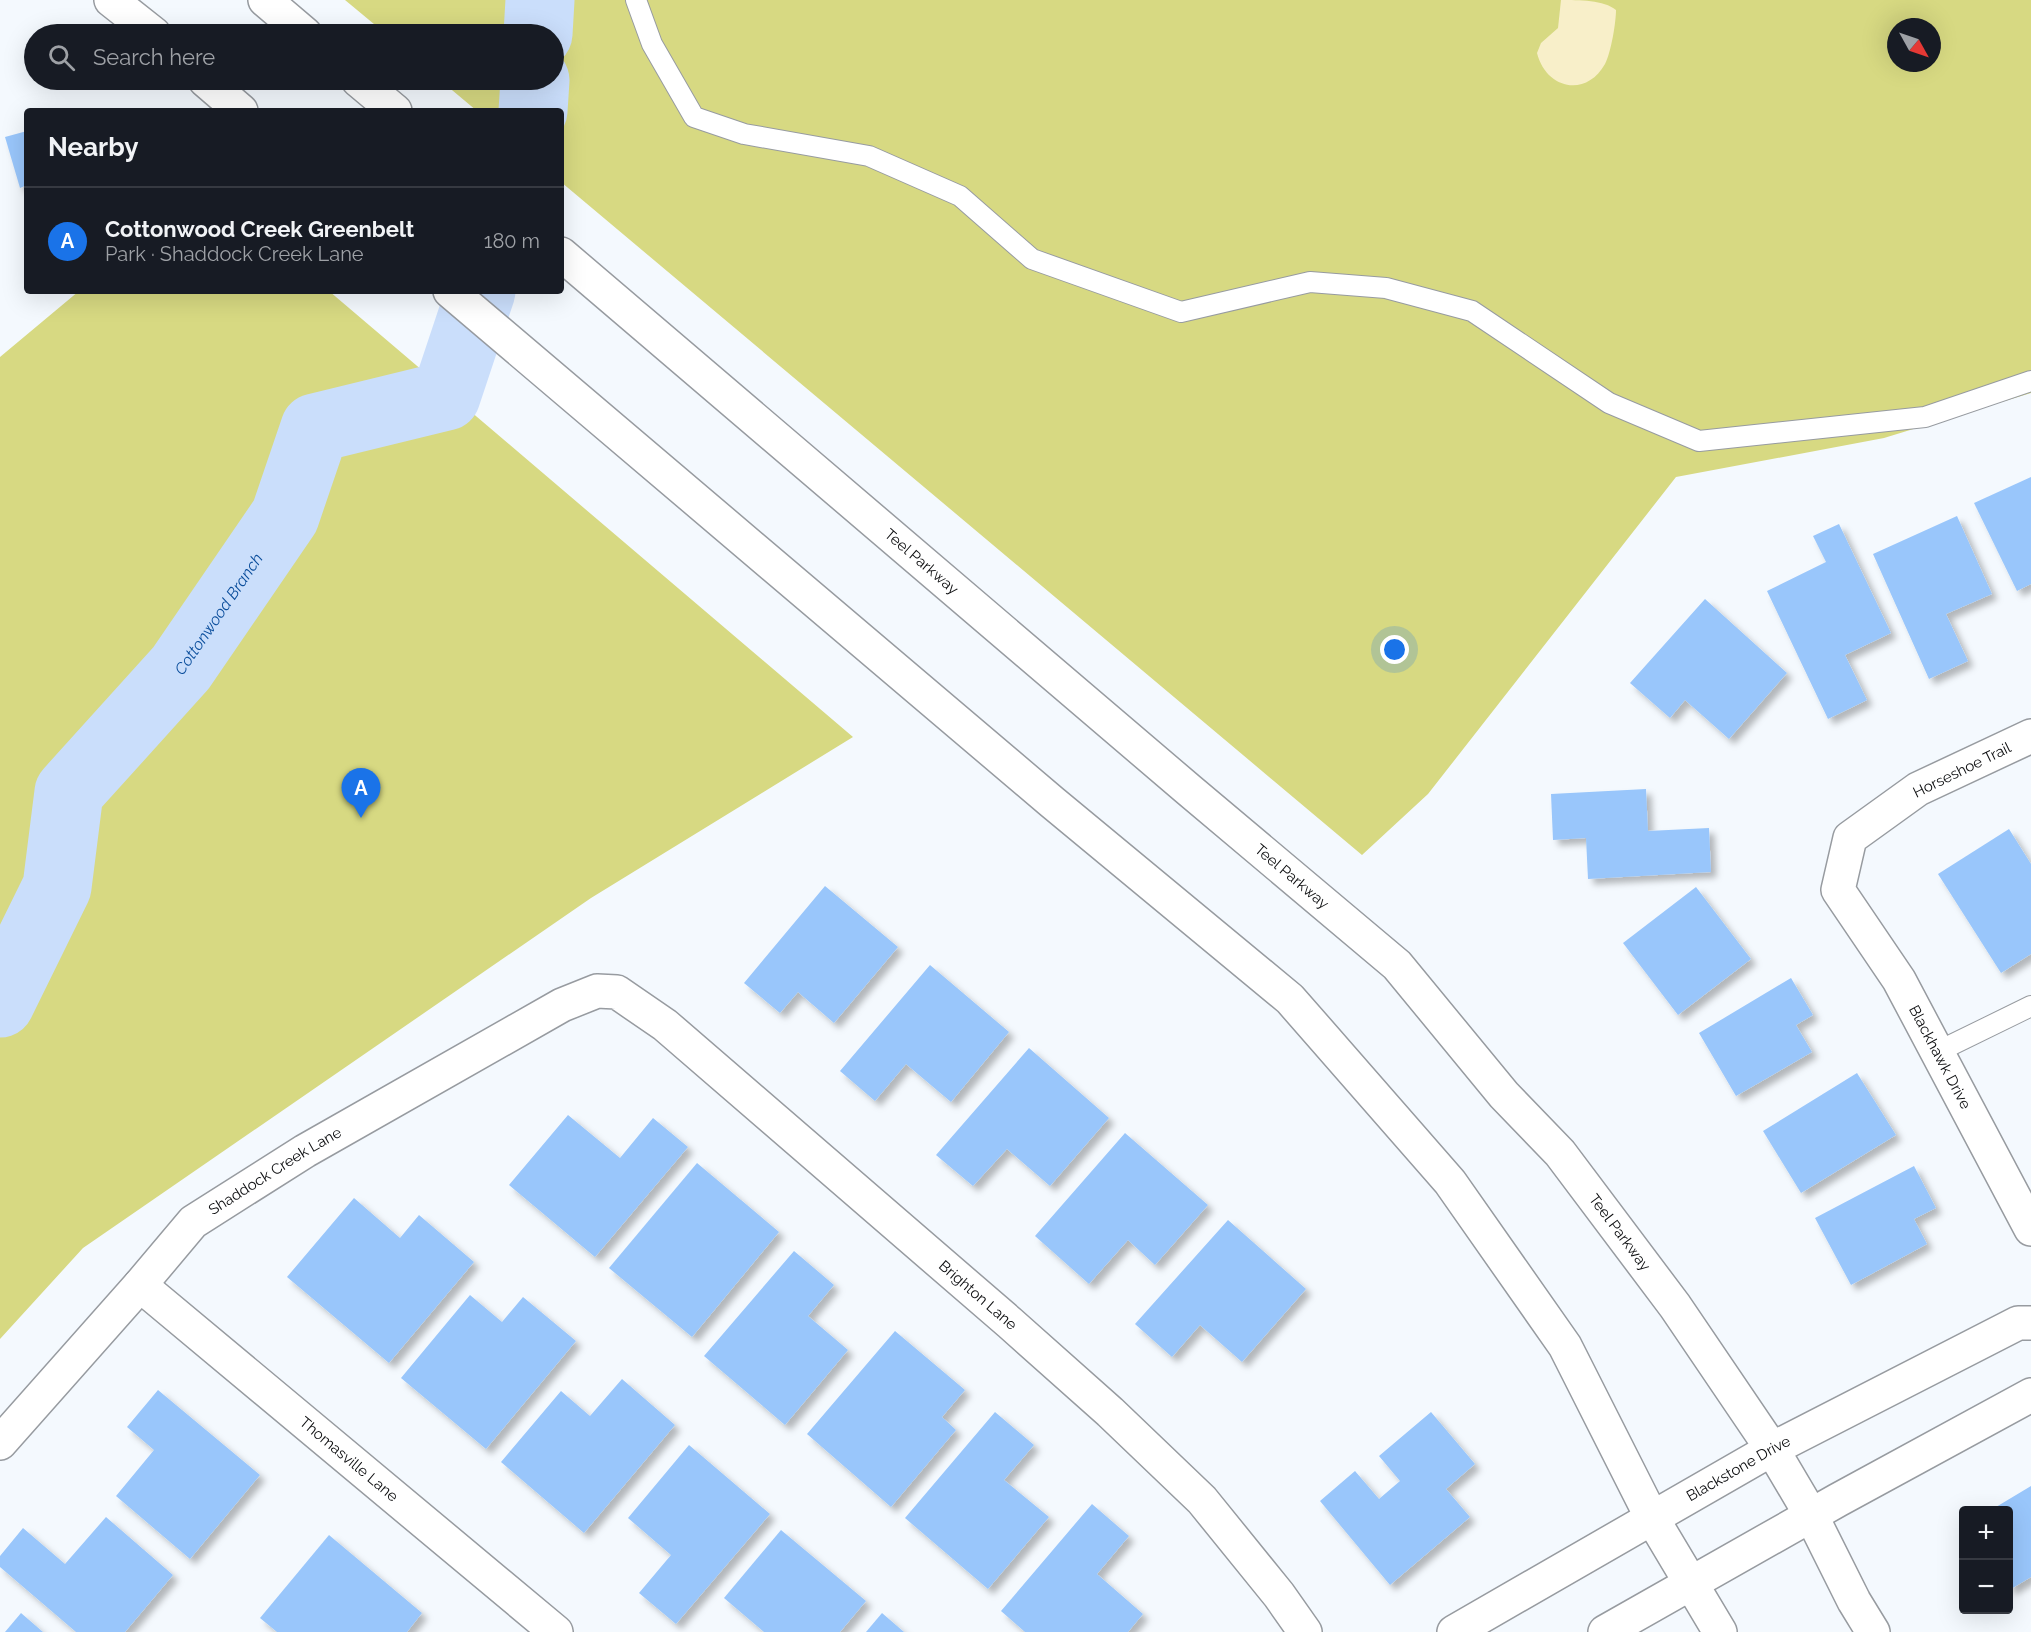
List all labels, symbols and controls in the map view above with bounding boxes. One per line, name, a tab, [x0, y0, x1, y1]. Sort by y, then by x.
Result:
north arrow	[1887, 18, 1941, 72]
search box	[24, 24, 564, 90]
icon: search	[45, 41, 78, 74]
text: Search here	[93, 44, 215, 70]
text: Nearby	[48, 132, 138, 162]
text: Cottonwood Creek Greenbelt	[105, 216, 414, 242]
text: A	[61, 229, 74, 253]
text: 180 m	[484, 229, 540, 253]
text: Park · Shaddock Creek Lane	[105, 242, 364, 266]
street label: Teel Parkway	[881, 525, 962, 598]
water label: Cottonwood Branch	[171, 550, 267, 679]
your location	[1380, 635, 1409, 664]
street label: Horseshoe Trail	[1910, 738, 2015, 802]
pin: A	[342, 768, 380, 818]
street label: Teel Parkway	[1251, 840, 1333, 913]
street label: Blackhawk Drive	[1905, 1002, 1975, 1112]
street label: Shaddock Creek Lane	[205, 1123, 345, 1219]
street label: Teel Parkway	[1585, 1191, 1654, 1274]
street label: Brighton Lane	[935, 1257, 1021, 1334]
street label: Thomasville Lane	[296, 1413, 402, 1506]
street label: Blackstone Drive	[1683, 1432, 1794, 1505]
map controls	[1959, 1506, 2013, 1614]
button: +	[1959, 1506, 2013, 1560]
button: −	[1959, 1560, 2013, 1614]

